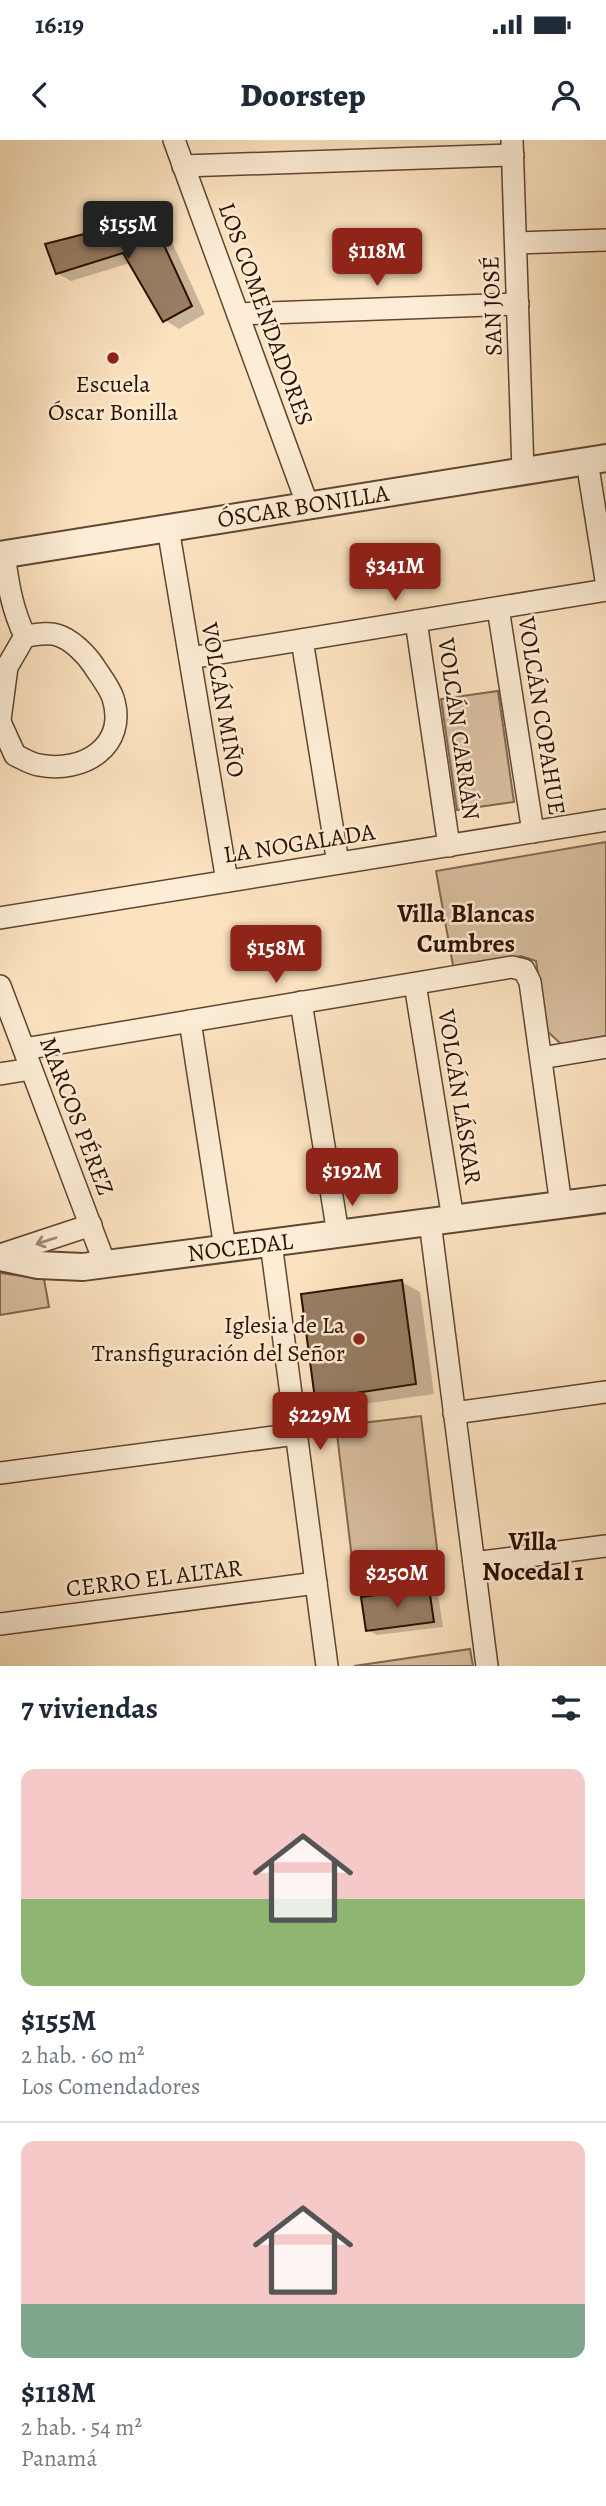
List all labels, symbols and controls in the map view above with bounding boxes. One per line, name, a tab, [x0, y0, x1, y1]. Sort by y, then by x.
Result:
text: 16:19	[35, 7, 84, 42]
text: Doorstep	[240, 73, 366, 117]
icon: back	[21, 76, 59, 114]
icon: person	[547, 76, 585, 114]
street label: LOS COMENDADORES	[211, 198, 321, 430]
pin: $155M	[79, 201, 177, 261]
text: $155M	[99, 208, 157, 239]
pin: $118M	[328, 228, 426, 288]
text: $118M	[348, 235, 406, 266]
street label: SAN JOSÉ	[474, 255, 510, 357]
marker: Escuela Óscar Bonilla	[105, 350, 121, 366]
place label: Escuela Óscar Bonilla	[48, 368, 179, 428]
street label: ÓSCAR BONILLA	[215, 477, 392, 535]
pin: $341M	[346, 544, 444, 603]
text: $341M	[366, 550, 425, 581]
street label: VOLCÁN COPAHUE	[510, 614, 573, 817]
street label: VOLCÁN MIÑO	[193, 619, 252, 780]
street label: VOLCÁN CARRÁN	[430, 635, 488, 822]
street label: LA NOGALADA	[221, 815, 378, 871]
district label: Villa Blancas Cumbres	[396, 896, 535, 961]
pin: $158M	[227, 926, 325, 985]
text: $158M	[246, 932, 306, 963]
street label: VOLCÁN LÁSKAR	[430, 1006, 490, 1187]
street label: MARCOS PÉREZ	[32, 1032, 122, 1200]
pin: $192M	[303, 1149, 401, 1208]
text: $192M	[322, 1155, 382, 1186]
street label: NOCEDAL	[185, 1225, 295, 1269]
one-way arrow	[35, 1236, 57, 1248]
place label: Iglesia de La Transfiguración del Señor	[92, 1309, 346, 1369]
marker: Iglesia de La Transfiguración del Señor	[351, 1331, 367, 1347]
pin: $229M	[271, 1392, 369, 1452]
text: $229M	[289, 1399, 351, 1430]
district label: Villa Nocedal 1	[482, 1524, 584, 1589]
pin: $250M	[348, 1550, 446, 1610]
street label: CERRO EL ALTAR	[64, 1551, 244, 1605]
text: $250M	[366, 1557, 428, 1588]
text: 7 viviendas	[21, 1688, 158, 1728]
icon: filters	[547, 1689, 585, 1727]
icon: home	[240, 1815, 366, 1941]
text: $155M	[21, 2000, 97, 2040]
text: 2 hab. · 60 m²	[21, 2040, 145, 2071]
text: Los Comendadores	[21, 2071, 200, 2102]
icon: home	[240, 2187, 366, 2313]
text: $118M	[21, 2372, 96, 2412]
text: 2 hab. · 54 m²	[21, 2412, 142, 2443]
text: Panamá	[21, 2443, 97, 2474]

